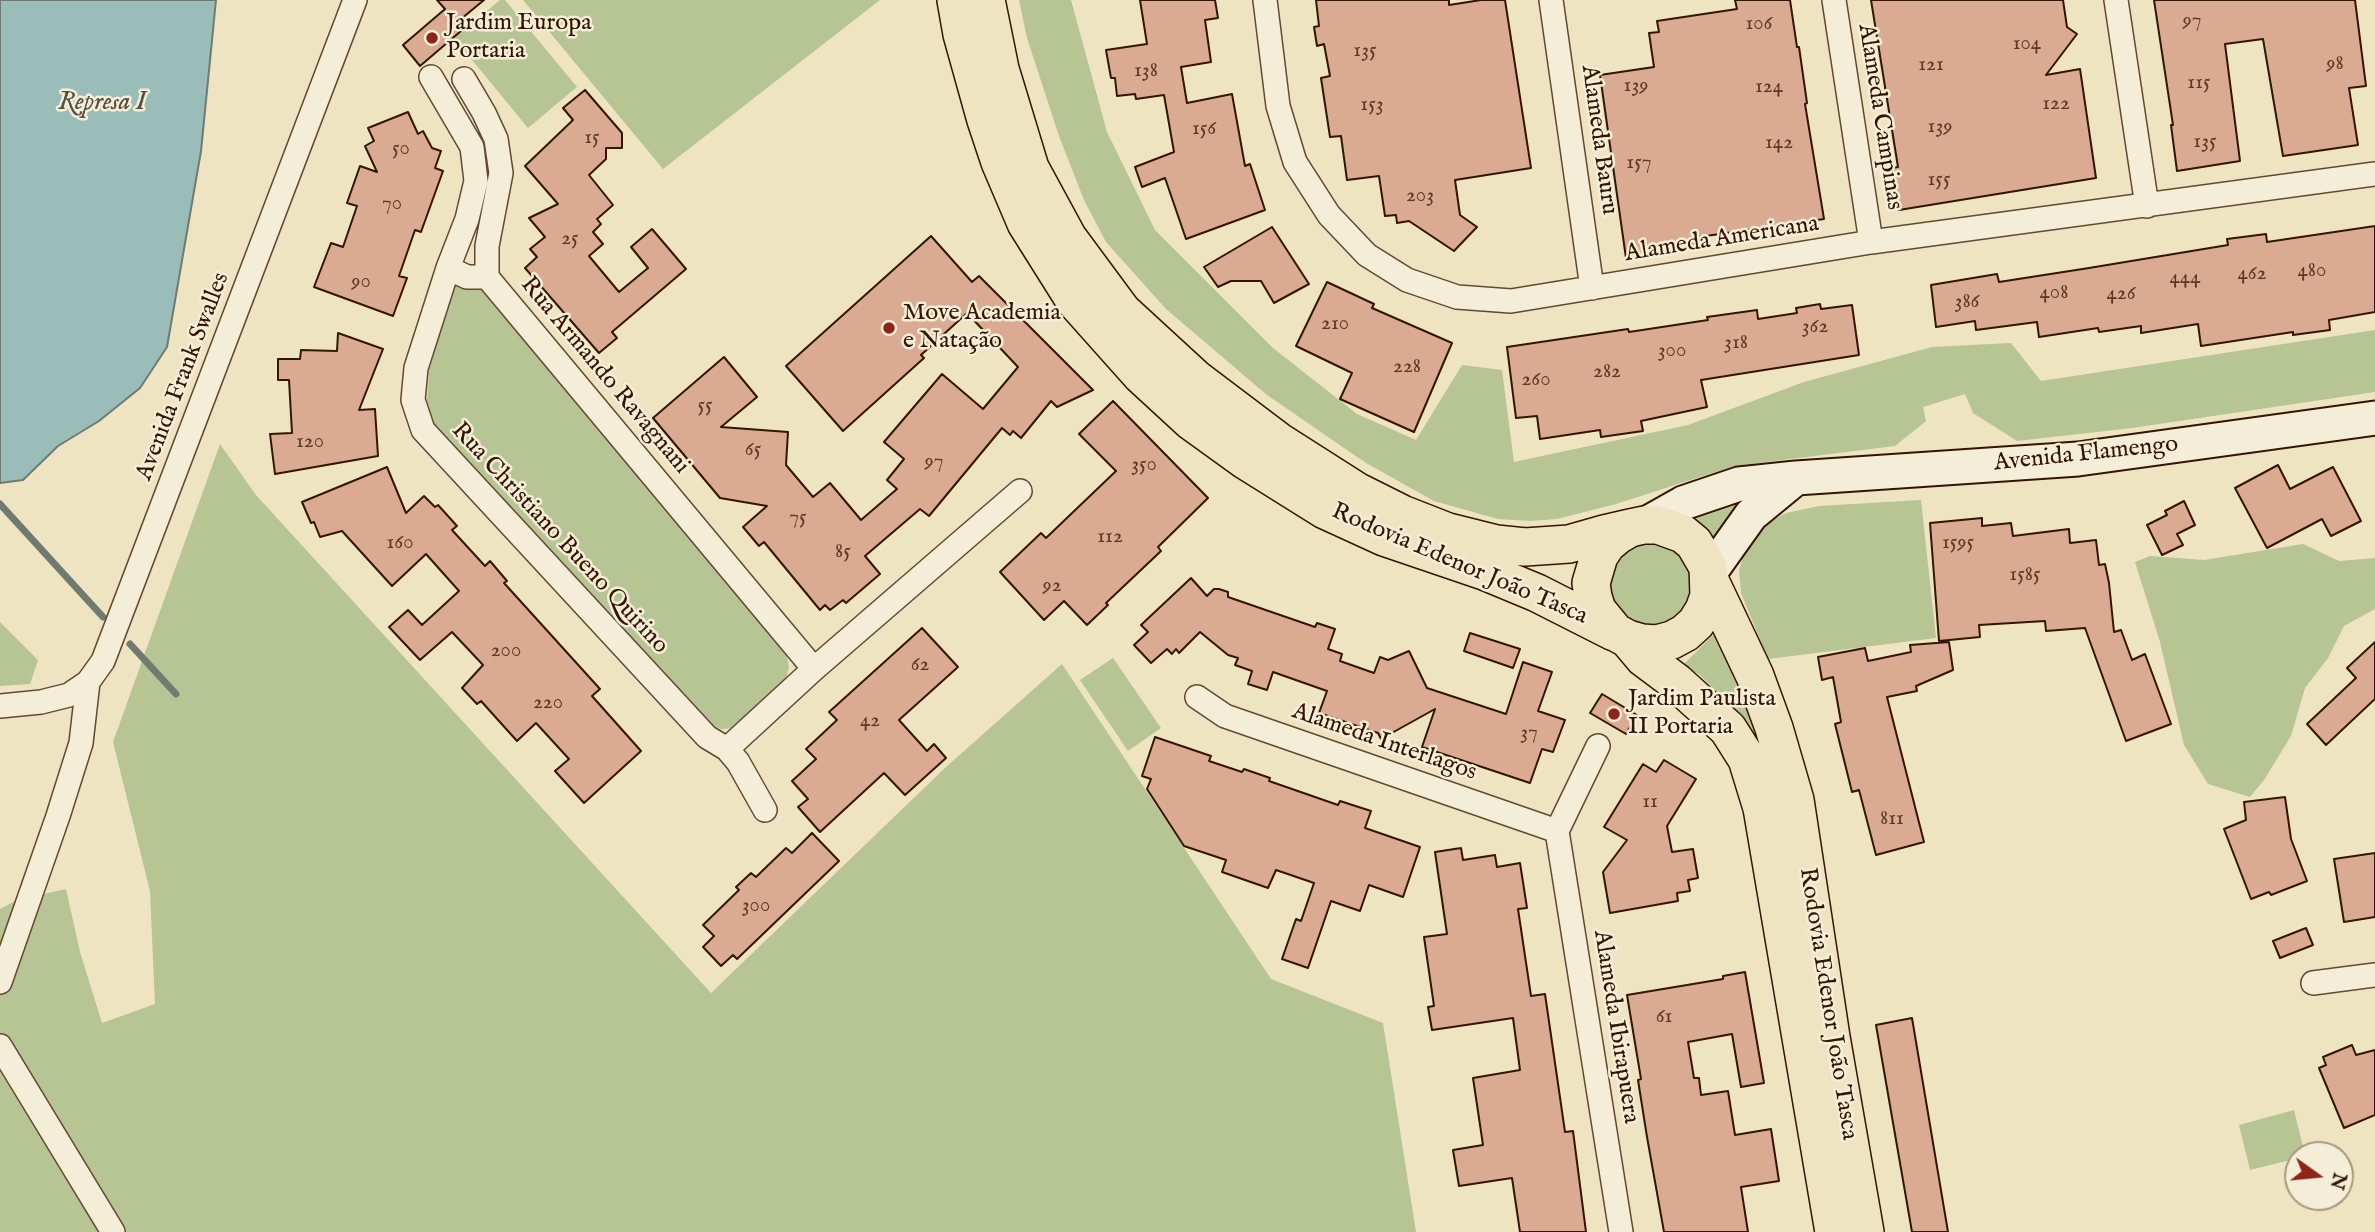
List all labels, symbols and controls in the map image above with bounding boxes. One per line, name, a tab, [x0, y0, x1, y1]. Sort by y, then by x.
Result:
house number: 97	[2183, 9, 2201, 35]
place label: Jardim Europa Portaria	[446, 10, 592, 66]
house number: 106	[1746, 12, 1772, 38]
street label: Alameda Campinas	[1850, 22, 1908, 212]
marker: Jardim Europa Portaria	[424, 30, 440, 46]
house number: 104	[2013, 32, 2041, 58]
house number: 135	[1353, 39, 1377, 65]
house number: 98	[2326, 52, 2344, 78]
house number: 121	[1918, 53, 1944, 79]
house number: 138	[1134, 59, 1158, 85]
street label: Alameda Bauru	[1573, 63, 1623, 217]
house number: 115	[2187, 71, 2211, 97]
house number: 139	[1624, 74, 1648, 100]
house number: 124	[1755, 75, 1783, 101]
water label: Represa I	[58, 88, 146, 120]
house number: 122	[2042, 92, 2070, 118]
house number: 153	[1360, 93, 1384, 119]
house number: 139	[1928, 115, 1952, 141]
house number: 156	[1192, 117, 1216, 143]
house number: 15	[584, 126, 600, 152]
house number: 135	[2193, 130, 2217, 156]
house number: 142	[1765, 131, 1793, 157]
house number: 50	[392, 137, 410, 163]
house number: 157	[1626, 151, 1652, 177]
house number: 155	[1927, 168, 1951, 194]
house number: 203	[1406, 184, 1434, 210]
house number: 70	[382, 192, 402, 218]
street label: Alameda Americana	[1623, 210, 1821, 270]
house number: 25	[561, 227, 579, 253]
house number: 480	[2298, 259, 2326, 285]
house number: 462	[2237, 262, 2267, 288]
house number: 444	[2170, 266, 2200, 292]
street label: Avenida Frank Swalles	[131, 269, 237, 485]
house number: 90	[351, 270, 371, 296]
street label: Rua Armando Ravagnani	[513, 272, 695, 480]
house number: 408	[2040, 281, 2068, 307]
house number: 426	[2106, 282, 2136, 308]
house number: 386	[1955, 290, 1979, 316]
place label: Move Academia e Natação	[903, 300, 1061, 356]
house number: 210	[1321, 312, 1349, 338]
house number: 362	[1802, 315, 1828, 341]
marker: Move Academia e Natação	[881, 320, 897, 336]
house number: 318	[1724, 331, 1748, 357]
house number: 300	[1658, 339, 1686, 365]
house number: 228	[1393, 355, 1421, 381]
house number: 282	[1593, 360, 1621, 386]
house number: 260	[1521, 368, 1551, 394]
house number: 55	[697, 394, 713, 420]
street label: Rua Christiano Bueno Quirino	[444, 417, 674, 661]
house number: 120	[296, 430, 324, 456]
street label: Avenida Flamengo	[1992, 431, 2180, 479]
house number: 65	[745, 438, 761, 464]
house number: 97	[925, 450, 943, 476]
house number: 350	[1131, 453, 1157, 479]
street label: Rodovia Edenor João Tasca	[1327, 498, 1591, 632]
house number: 75	[789, 506, 807, 532]
house number: 112	[1097, 525, 1123, 551]
house number: 160	[387, 531, 413, 557]
house number: 1595	[1942, 531, 1974, 557]
house number: 85	[835, 540, 851, 566]
house number: 1585	[2009, 563, 2041, 589]
house number: 92	[1042, 574, 1062, 600]
house number: 200	[491, 639, 521, 665]
house number: 62	[911, 653, 929, 679]
place label: Jardim Paulista II Portaria	[1628, 686, 1776, 742]
house number: 220	[533, 691, 563, 717]
street label: Alameda Interlagos	[1288, 698, 1480, 788]
marker: Jardim Paulista II Portaria	[1606, 706, 1622, 722]
house number: 42	[860, 709, 880, 735]
house number: 37	[1520, 721, 1538, 747]
house number: 11	[1642, 790, 1658, 816]
house number: 811	[1880, 807, 1904, 833]
street label: Rodovia Edenor João Tasca	[1791, 866, 1863, 1142]
house number: 300	[742, 894, 770, 920]
street label: Alameda Ibirapuera	[1586, 928, 1644, 1126]
house number: 61	[1656, 1005, 1672, 1031]
north arrow	[2284, 1141, 2354, 1211]
text: N	[2324, 1170, 2351, 1192]

